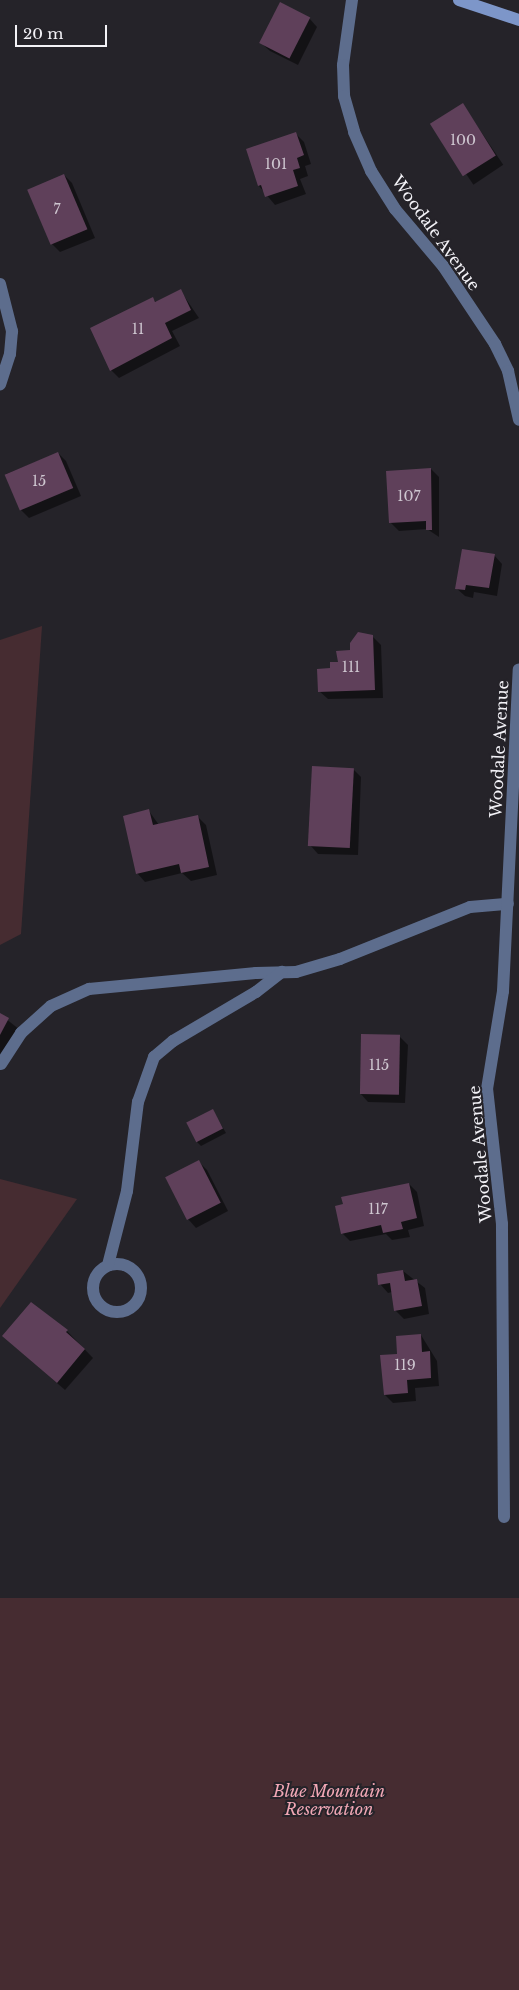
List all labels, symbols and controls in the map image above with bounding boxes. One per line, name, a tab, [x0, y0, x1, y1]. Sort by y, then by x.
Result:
scale bar	[18, 15, 110, 47]
text: 20 m	[23, 24, 63, 43]
house number: 100	[450, 132, 476, 148]
house number: 101	[265, 156, 287, 172]
street label: Woodale Avenue	[388, 172, 484, 294]
house number: 7	[53, 201, 61, 217]
house number: 11	[132, 321, 144, 337]
house number: 15	[32, 473, 46, 489]
house number: 107	[397, 488, 421, 504]
house number: 111	[342, 659, 360, 675]
street label: Woodale Avenue	[486, 680, 512, 818]
house number: 115	[369, 1057, 389, 1073]
street label: Woodale Avenue	[464, 1084, 496, 1224]
house number: 117	[368, 1201, 388, 1217]
house number: 119	[394, 1357, 416, 1373]
park label: Blue Mountain Reservation	[273, 1781, 385, 1819]

